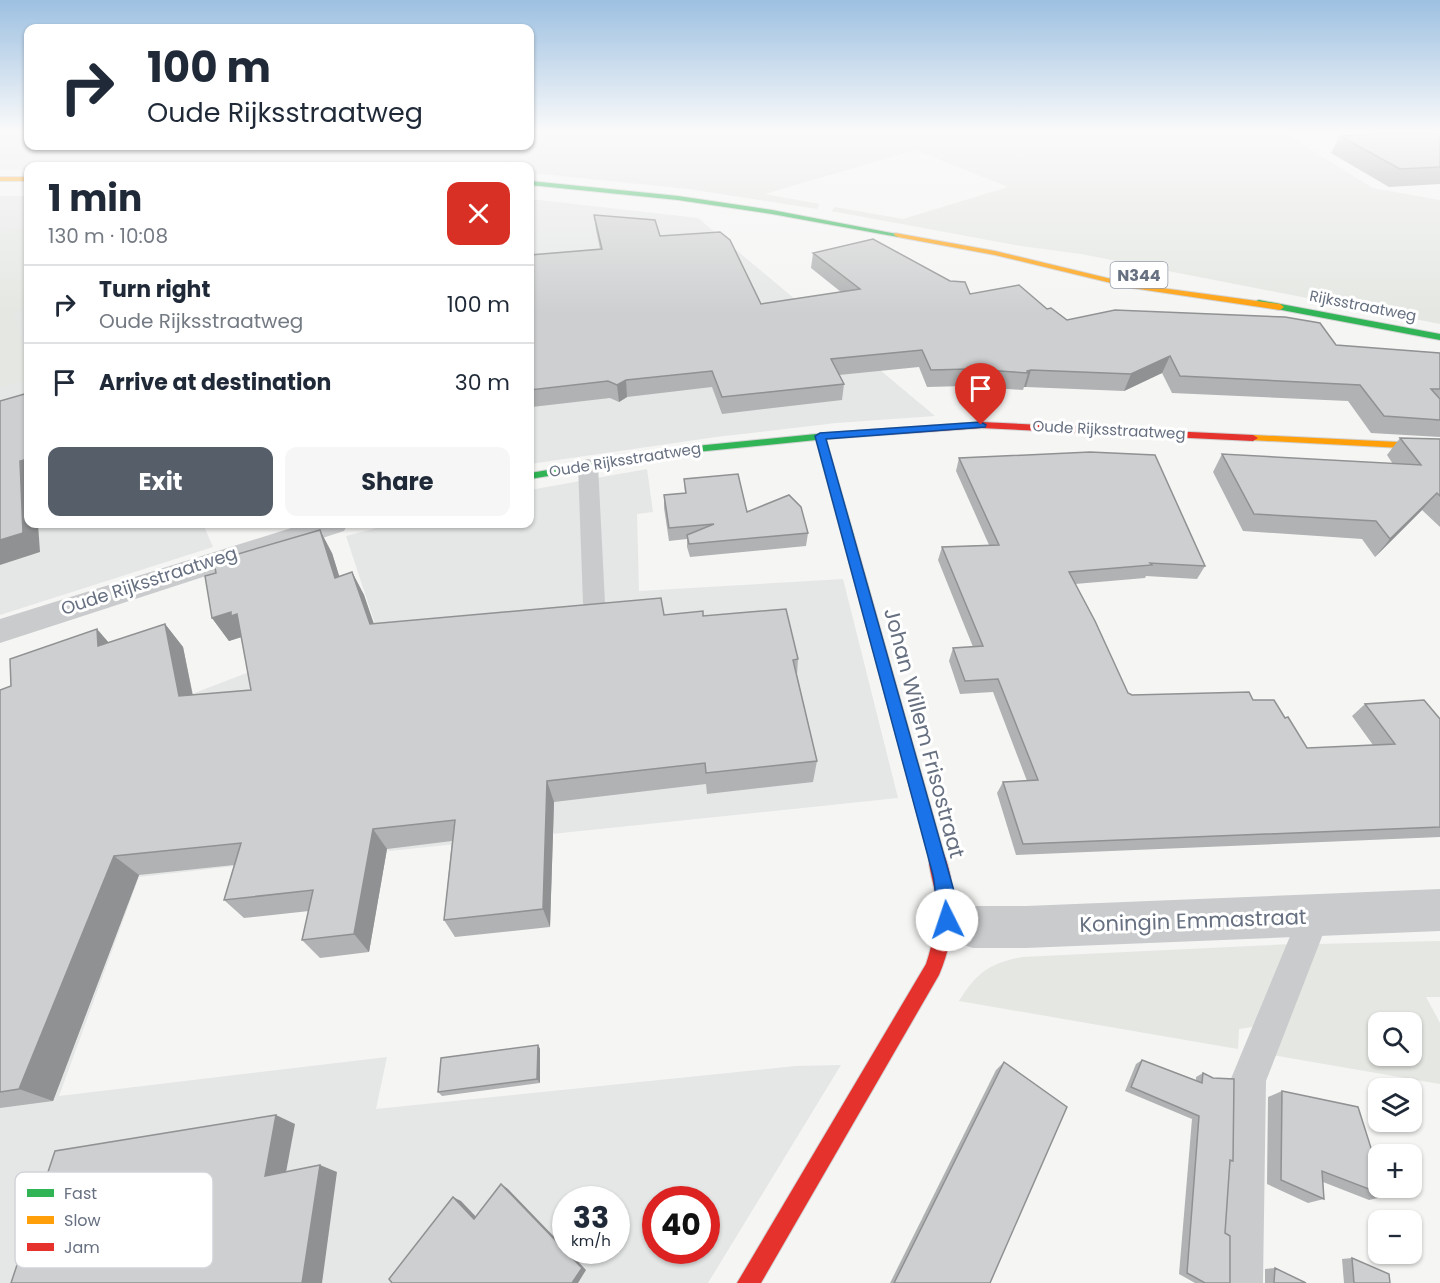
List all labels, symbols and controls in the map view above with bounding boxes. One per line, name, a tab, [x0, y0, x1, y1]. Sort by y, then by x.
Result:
text: 100 m	[147, 38, 271, 97]
icon: right	[48, 48, 126, 126]
text: Oude Rijksstraatweg	[147, 94, 423, 131]
text: 1 min	[48, 173, 142, 224]
button: close	[447, 182, 510, 245]
text: 130 m · 10:08	[48, 222, 168, 250]
road number: N344	[1110, 262, 1168, 288]
text: Turn right	[99, 274, 210, 305]
street label: Rijksstraatweg	[1308, 285, 1418, 326]
icon: right	[48, 288, 81, 321]
text: 100 m	[447, 289, 510, 320]
text: Oude Rijksstraatweg	[99, 307, 303, 335]
pin	[955, 363, 1006, 425]
icon: arrive	[48, 366, 81, 399]
text: Arrive at destination	[99, 367, 331, 398]
text: 30 m	[455, 367, 510, 398]
icon: arrive	[964, 372, 997, 405]
street label: Oude Rijksstraatweg	[1032, 415, 1186, 444]
street label: Oude Rijksstraatweg	[548, 437, 702, 482]
button: Exit	[48, 447, 273, 516]
button: Share	[285, 447, 510, 516]
street label: Oude Rijksstraatweg	[58, 540, 240, 621]
street label: Johan Willem Frisostraat	[877, 605, 972, 861]
position arrow	[915, 888, 979, 952]
street label: Koningin Emmastraat	[1079, 902, 1307, 939]
map controls	[1368, 1012, 1422, 1264]
button: search	[1368, 1012, 1422, 1066]
button: layers	[1368, 1078, 1422, 1132]
button: +	[1368, 1144, 1422, 1198]
legend	[15, 1172, 213, 1268]
text: Fast	[64, 1182, 97, 1205]
speed limit sign: 40	[642, 1186, 720, 1264]
text: 33	[573, 1196, 609, 1239]
text: Slow	[64, 1209, 101, 1232]
button: −	[1368, 1210, 1422, 1264]
text: km/h	[571, 1230, 611, 1251]
text: Jam	[64, 1236, 100, 1259]

